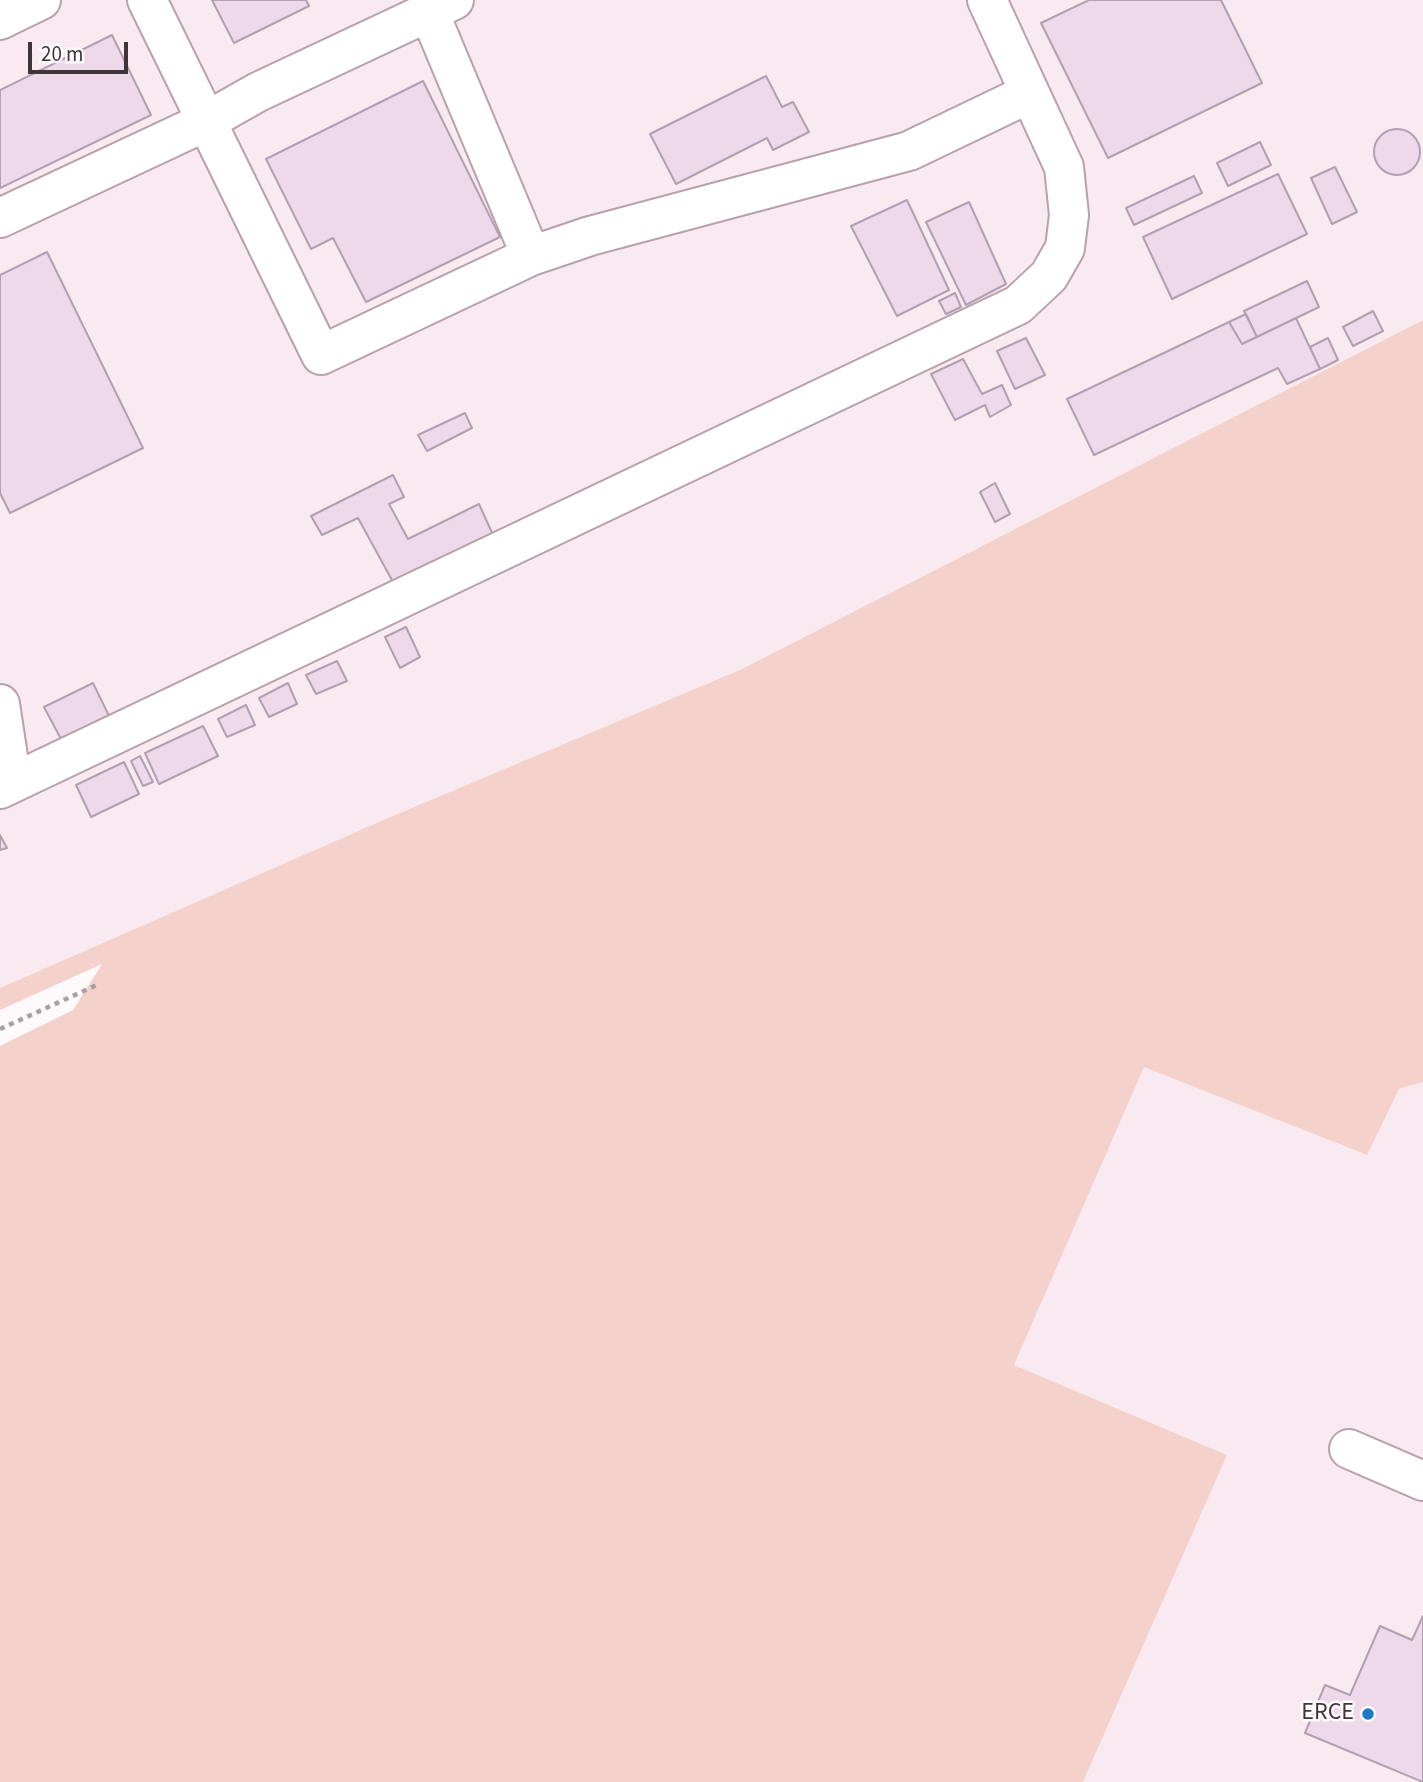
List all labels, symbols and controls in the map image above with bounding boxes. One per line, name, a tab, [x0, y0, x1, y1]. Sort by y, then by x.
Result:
scale bar	[32, 28, 131, 72]
text: 20 m	[41, 39, 83, 69]
place label: ERCE	[1301, 1700, 1354, 1728]
marker: ERCE	[1360, 1706, 1376, 1722]

